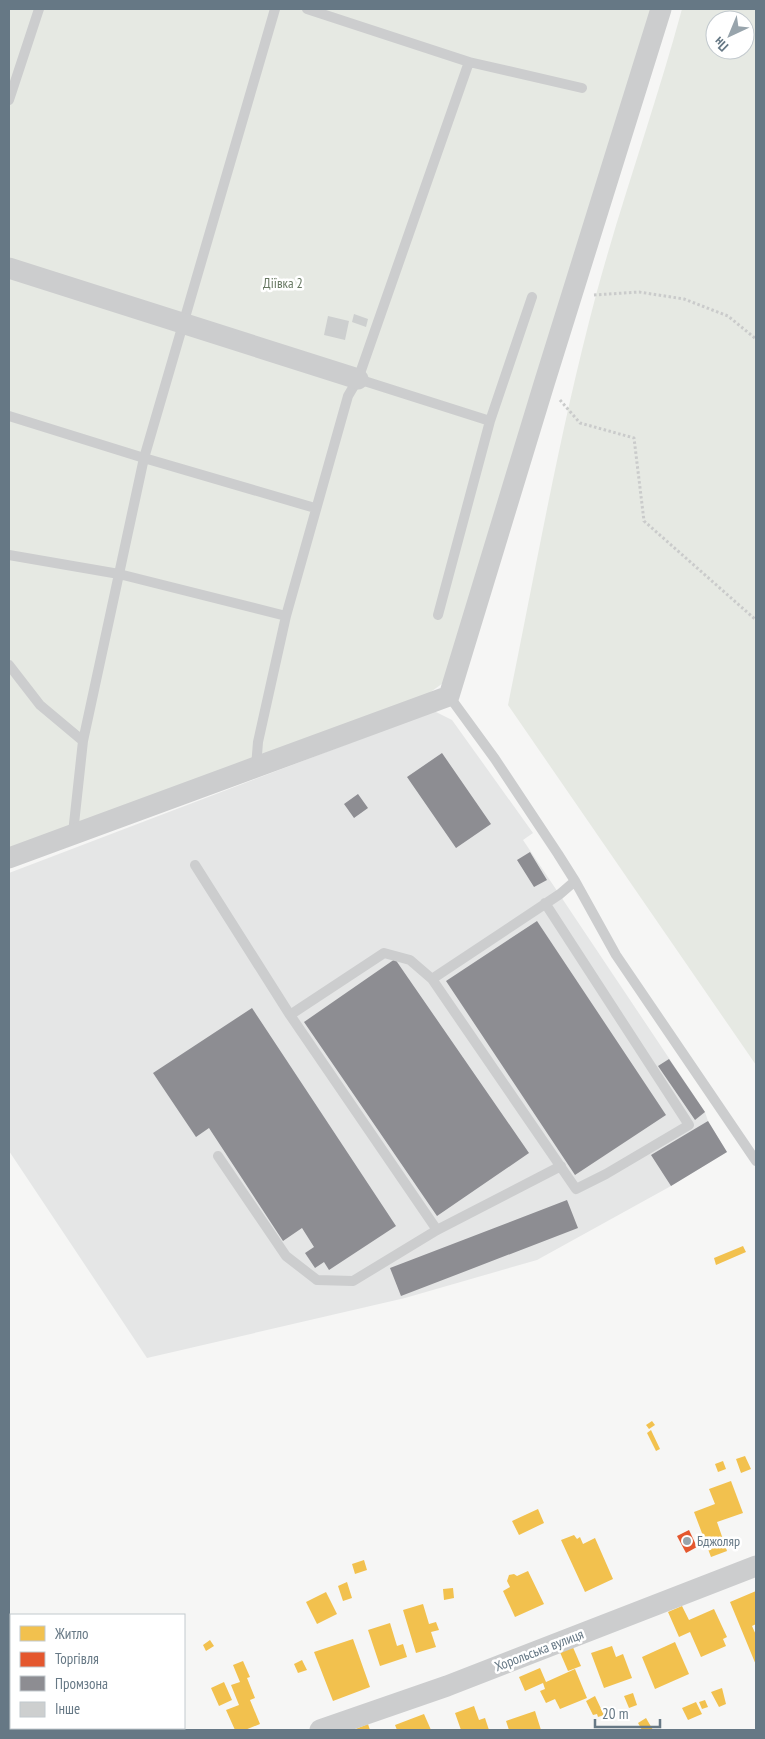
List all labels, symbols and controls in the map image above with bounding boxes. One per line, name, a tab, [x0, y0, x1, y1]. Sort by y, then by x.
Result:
north arrow	[705, 10, 755, 60]
text: Пн	[710, 33, 732, 56]
park label: Діївка 2	[263, 274, 303, 292]
place label: Бджоляр	[697, 1532, 740, 1550]
marker: Бджоляр	[681, 1535, 693, 1547]
legend	[10, 1614, 185, 1729]
text: Житло	[54, 1624, 89, 1643]
street label: Хорольська вулиця	[492, 1625, 586, 1675]
text: Торгівля	[55, 1649, 99, 1668]
text: Промзона	[55, 1674, 108, 1693]
scale bar	[595, 1696, 660, 1728]
text: Інше	[55, 1699, 80, 1718]
text: 20 m	[602, 1704, 628, 1723]

